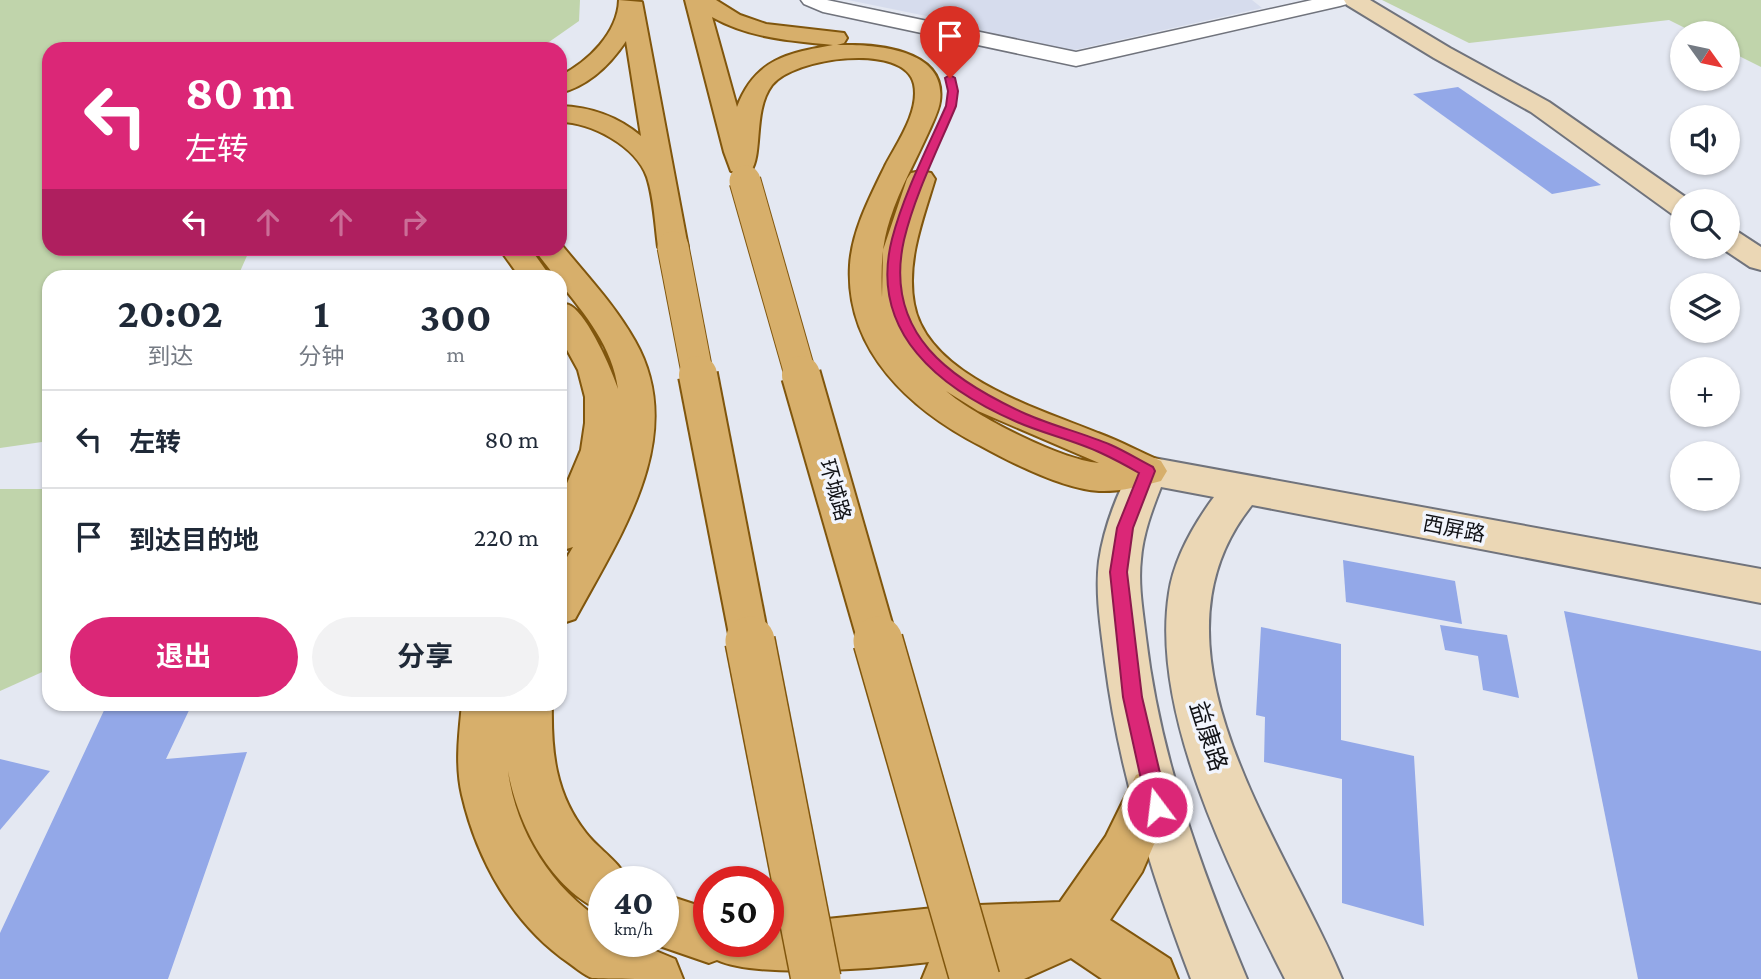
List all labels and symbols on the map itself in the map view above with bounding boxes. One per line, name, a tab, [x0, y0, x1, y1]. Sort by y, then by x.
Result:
pin	[920, 6, 980, 78]
north arrow	[1670, 21, 1740, 91]
street label: 环城路	[815, 456, 855, 524]
street label: 西屏路	[1421, 511, 1487, 547]
street label: 益康路	[1185, 698, 1233, 774]
position arrow	[1120, 770, 1194, 844]
speed limit sign: 50	[693, 866, 784, 957]

